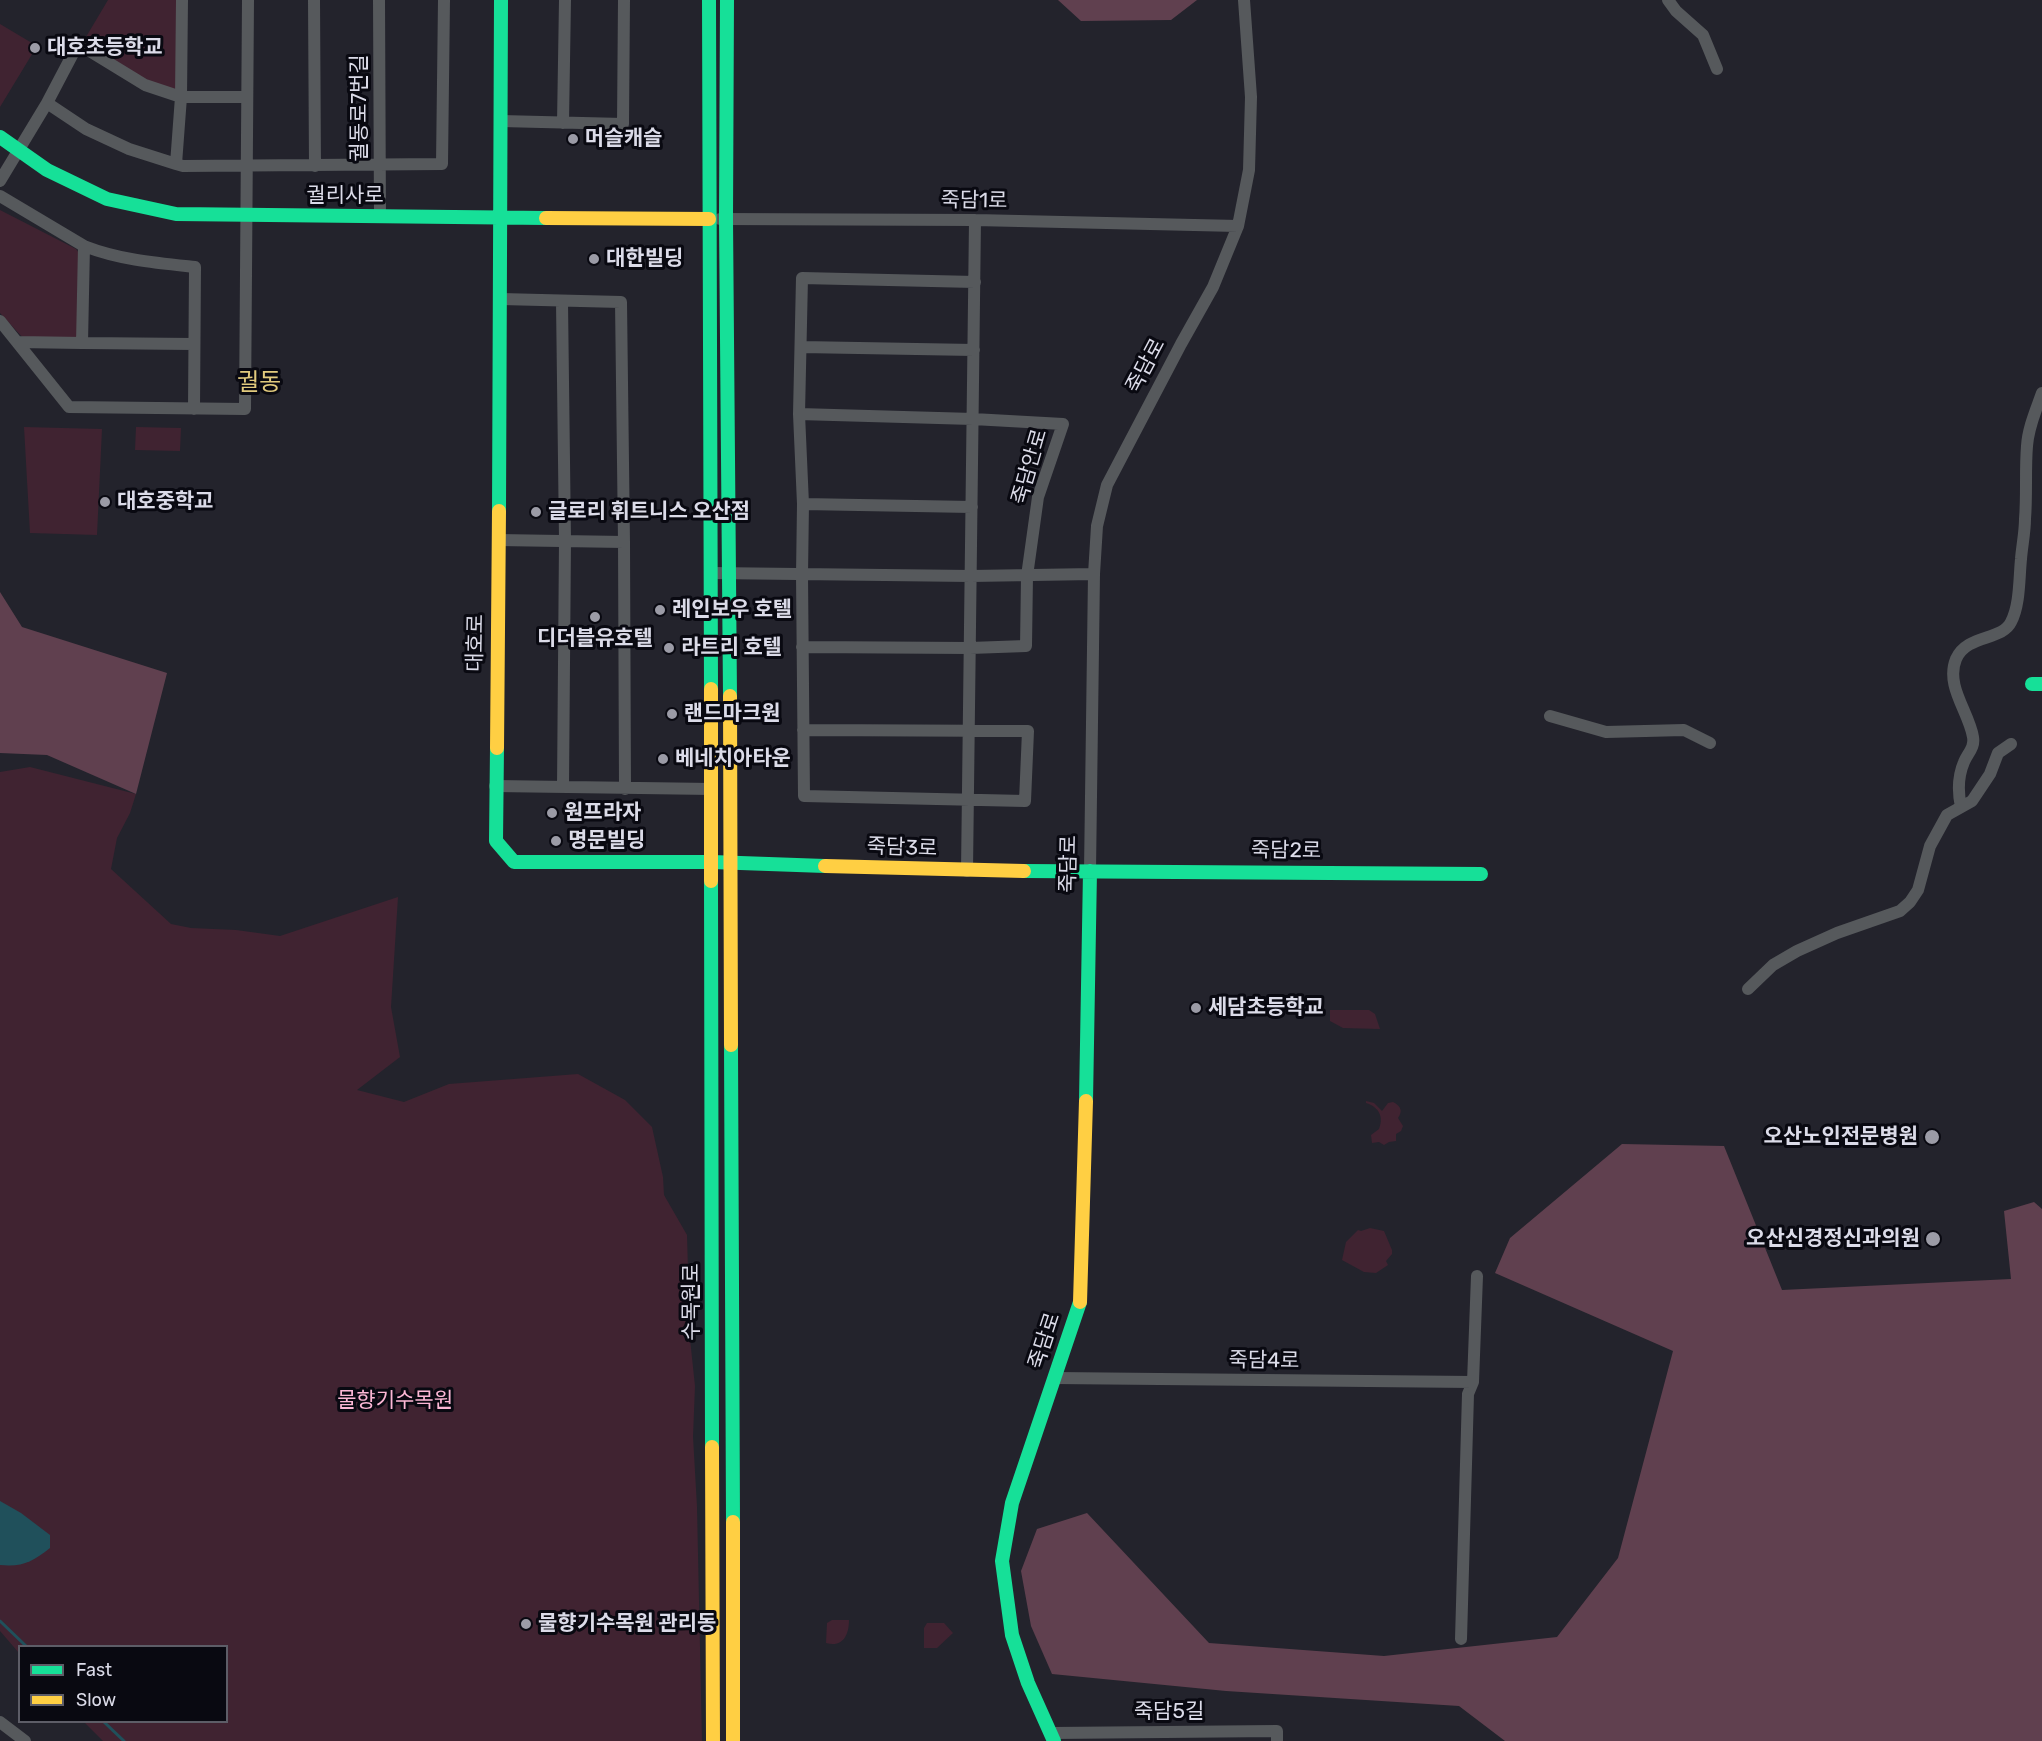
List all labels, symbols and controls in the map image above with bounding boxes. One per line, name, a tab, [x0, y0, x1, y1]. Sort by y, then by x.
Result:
place label: 대호초등학교	[47, 35, 163, 61]
marker: 대호초등학교	[28, 41, 42, 55]
street label: 궐동로7번길	[347, 54, 373, 162]
place label: 머슬캐슬	[585, 126, 662, 152]
marker: 머슬캐슬	[566, 132, 580, 146]
street label: 궐리사로	[306, 183, 384, 209]
street label: 죽담1로	[940, 188, 1008, 214]
place label: 대한빌딩	[606, 246, 683, 272]
marker: 대한빌딩	[587, 252, 601, 266]
street label: 죽담로	[1121, 334, 1171, 398]
district label: 궐동	[237, 369, 281, 397]
street label: 죽담안로	[1007, 426, 1053, 508]
place label: 대호중학교	[117, 489, 214, 515]
marker: 대호중학교	[98, 495, 112, 509]
place label: 글로리 휘트니스 오산점	[548, 499, 750, 525]
marker: 글로리 휘트니스 오산점	[529, 505, 543, 519]
place label: 레인보우 호텔	[672, 597, 792, 623]
marker: 레인보우 호텔	[653, 603, 667, 617]
marker: 디더블유호텔	[588, 610, 602, 624]
street label: 대호로	[463, 614, 489, 672]
place label: 디더블유호텔	[537, 626, 653, 652]
place label: 라트리 호텔	[681, 635, 782, 661]
marker: 라트리 호텔	[662, 641, 676, 655]
place label: 랜드마크원	[684, 701, 781, 727]
marker: 랜드마크원	[665, 707, 679, 721]
place label: 베네치아타운	[675, 746, 791, 772]
marker: 베네치아타운	[656, 752, 670, 766]
place label: 원프라자	[564, 800, 641, 826]
marker: 원프라자	[545, 806, 559, 820]
place label: 명문빌딩	[568, 828, 645, 854]
marker: 명문빌딩	[549, 834, 563, 848]
street label: 죽담3로	[866, 834, 938, 862]
street label: 죽담로	[1056, 835, 1082, 893]
street label: 죽담2로	[1251, 838, 1321, 864]
place label: 세담초등학교	[1208, 995, 1324, 1021]
marker: 세담초등학교	[1189, 1001, 1203, 1015]
place label: 오산노인전문병원	[1763, 1124, 1918, 1150]
marker: 오산노인전문병원	[1923, 1128, 1941, 1146]
place label: 오산신경정신과의원	[1746, 1226, 1920, 1252]
marker: 오산신경정신과의원	[1924, 1230, 1942, 1248]
street label: 수목원로	[679, 1263, 705, 1341]
street label: 죽담로	[1024, 1310, 1066, 1372]
street label: 죽담4로	[1228, 1348, 1300, 1374]
park label: 물향기수목원	[337, 1388, 453, 1414]
place label: 물향기수목원 관리동	[538, 1611, 716, 1637]
marker: 물향기수목원 관리동	[519, 1617, 533, 1631]
legend	[18, 1645, 228, 1723]
text: Fast	[76, 1659, 112, 1681]
text: Slow	[76, 1689, 116, 1711]
street label: 죽담5길	[1134, 1699, 1204, 1725]

